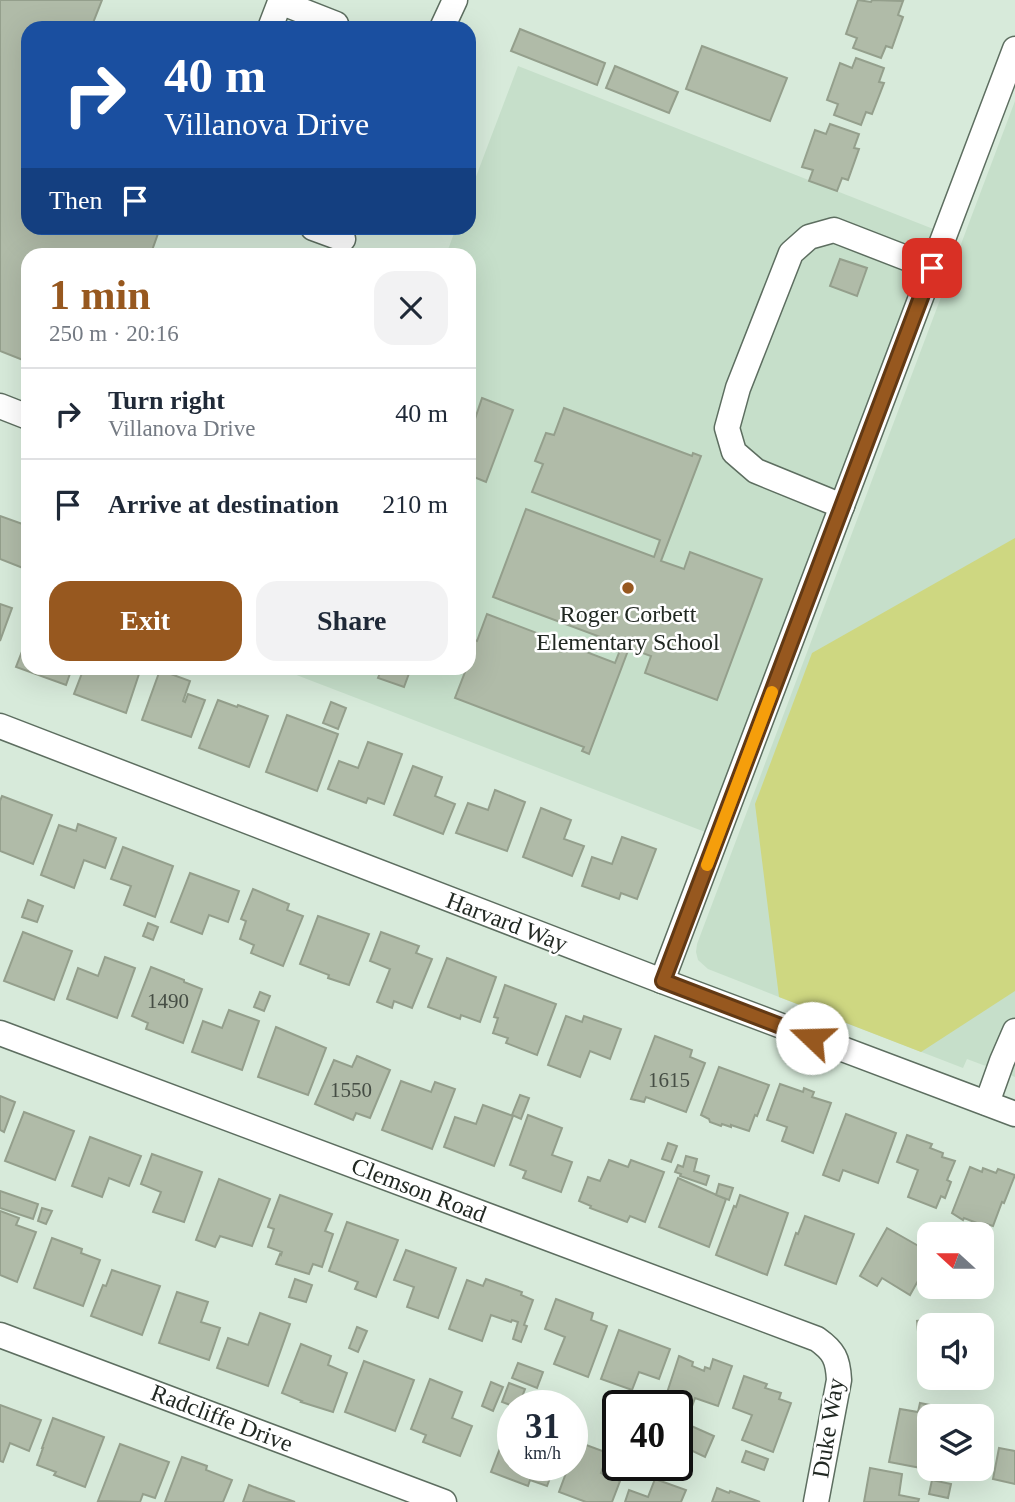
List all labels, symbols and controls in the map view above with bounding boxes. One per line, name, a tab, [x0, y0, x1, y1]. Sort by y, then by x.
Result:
text: 40 m	[164, 48, 266, 103]
icon: right	[49, 49, 140, 140]
text: Villanova Drive	[164, 106, 369, 142]
icon: arrive	[116, 182, 154, 220]
text: Then	[49, 186, 102, 215]
pin	[902, 238, 962, 298]
icon: arrive	[913, 249, 951, 287]
button: close	[374, 271, 448, 345]
text: 1 min	[49, 272, 151, 318]
text: 250 m · 20:16	[49, 321, 179, 346]
text: Turn right	[108, 386, 225, 415]
icon: right	[49, 395, 87, 433]
text: 40 m	[395, 399, 448, 428]
text: Villanova Drive	[108, 416, 255, 441]
icon: arrive	[49, 486, 87, 524]
text: Arrive at destination	[108, 490, 339, 519]
text: 210 m	[382, 490, 448, 519]
marker: Roger Corbett Elementary School	[620, 580, 636, 596]
button: Exit	[49, 581, 242, 661]
button: Share	[256, 581, 448, 661]
place label: Roger Corbett Elementary School	[536, 601, 720, 655]
street label: Harvard Way	[443, 887, 571, 957]
house number: 1490	[147, 989, 189, 1013]
position arrow	[775, 1001, 849, 1075]
house number: 1615	[648, 1068, 690, 1092]
house number: 1550	[330, 1078, 372, 1102]
street label: Clemson Road	[348, 1152, 490, 1228]
north arrow	[917, 1222, 994, 1298]
map controls	[917, 1222, 994, 1481]
button: sound	[917, 1313, 994, 1390]
street label: Duke Way	[807, 1376, 849, 1480]
street label: Radcliffe Drive	[148, 1379, 296, 1457]
speed limit sign: 40	[602, 1390, 693, 1481]
button: layers	[917, 1404, 994, 1481]
text: 31	[525, 1407, 560, 1446]
text: km/h	[524, 1443, 561, 1463]

